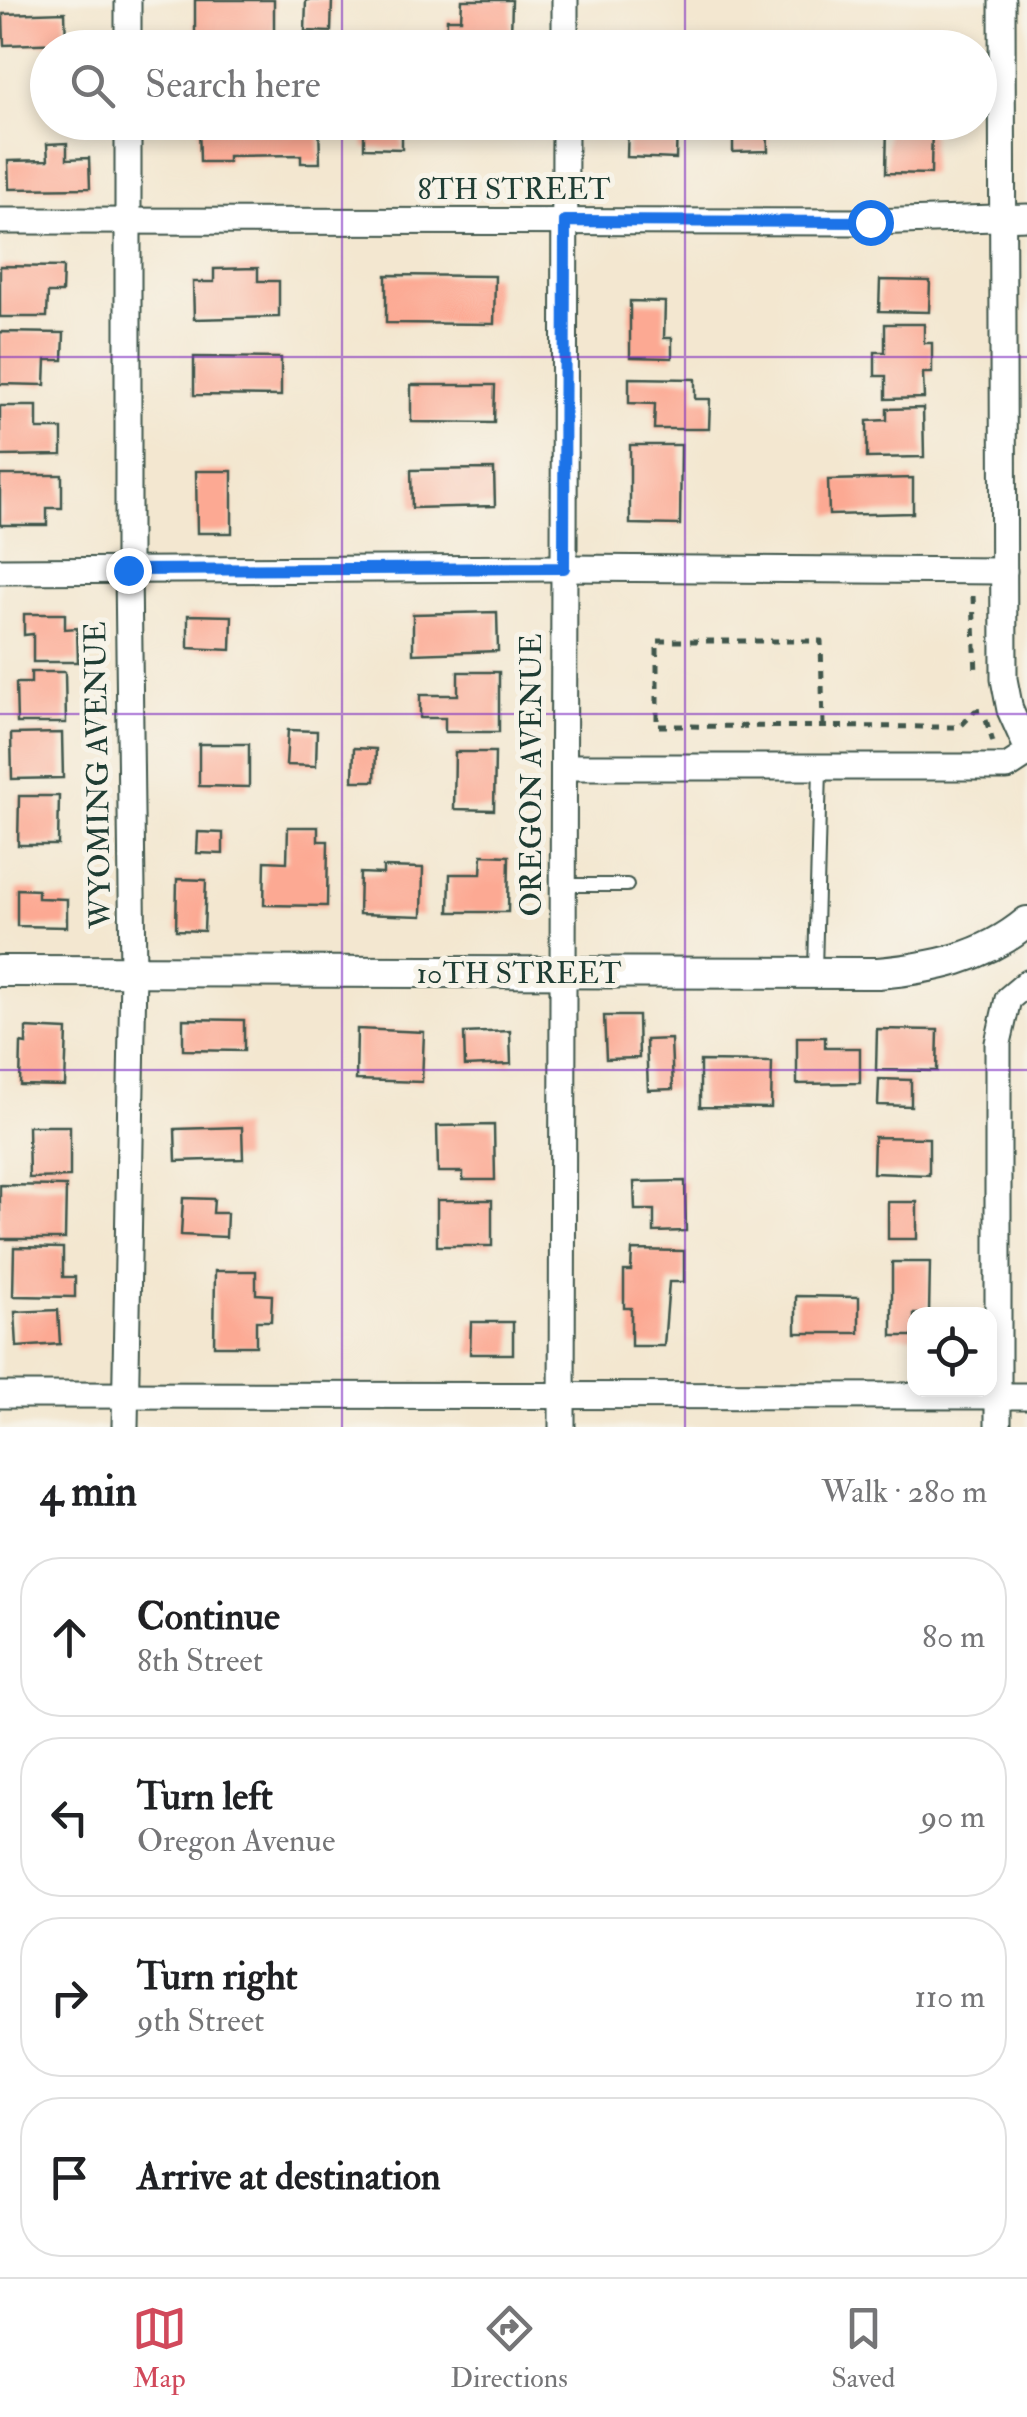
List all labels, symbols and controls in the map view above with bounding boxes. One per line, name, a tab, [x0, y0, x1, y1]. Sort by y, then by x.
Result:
search box	[30, 30, 997, 140]
icon: search	[65, 58, 120, 113]
text: Search here	[145, 61, 321, 109]
street label: 8TH STREET	[417, 171, 611, 208]
route start	[848, 200, 894, 246]
route end	[106, 548, 152, 594]
street label: WYOMING AVENUE	[77, 621, 119, 930]
street label: OREGON AVENUE	[513, 633, 550, 917]
street label: 10TH STREET	[416, 955, 622, 992]
map controls	[907, 1307, 997, 1397]
button: locate	[907, 1307, 997, 1397]
text: 4 min	[40, 1466, 137, 1518]
text: Walk · 280 m	[822, 1472, 987, 1512]
text: Continue	[137, 1593, 280, 1641]
icon: ahead	[42, 1610, 97, 1665]
text: 80 m	[922, 1617, 985, 1657]
text: 8th Street	[137, 1641, 263, 1681]
text: Turn left	[137, 1773, 273, 1821]
icon: left	[42, 1790, 97, 1845]
text: 90 m	[921, 1797, 985, 1837]
text: Oregon Avenue	[137, 1821, 335, 1861]
text: Turn right	[137, 1953, 298, 2001]
icon: right	[42, 1970, 97, 2025]
text: 110 m	[914, 1977, 985, 2017]
text: 9th Street	[137, 2001, 264, 2041]
icon: arrive	[42, 2150, 97, 2205]
text: Arrive at destination	[137, 2153, 441, 2201]
tab: Map	[132, 2301, 187, 2396]
tab: Directions	[450, 2301, 568, 2396]
tab: Saved	[831, 2301, 895, 2396]

